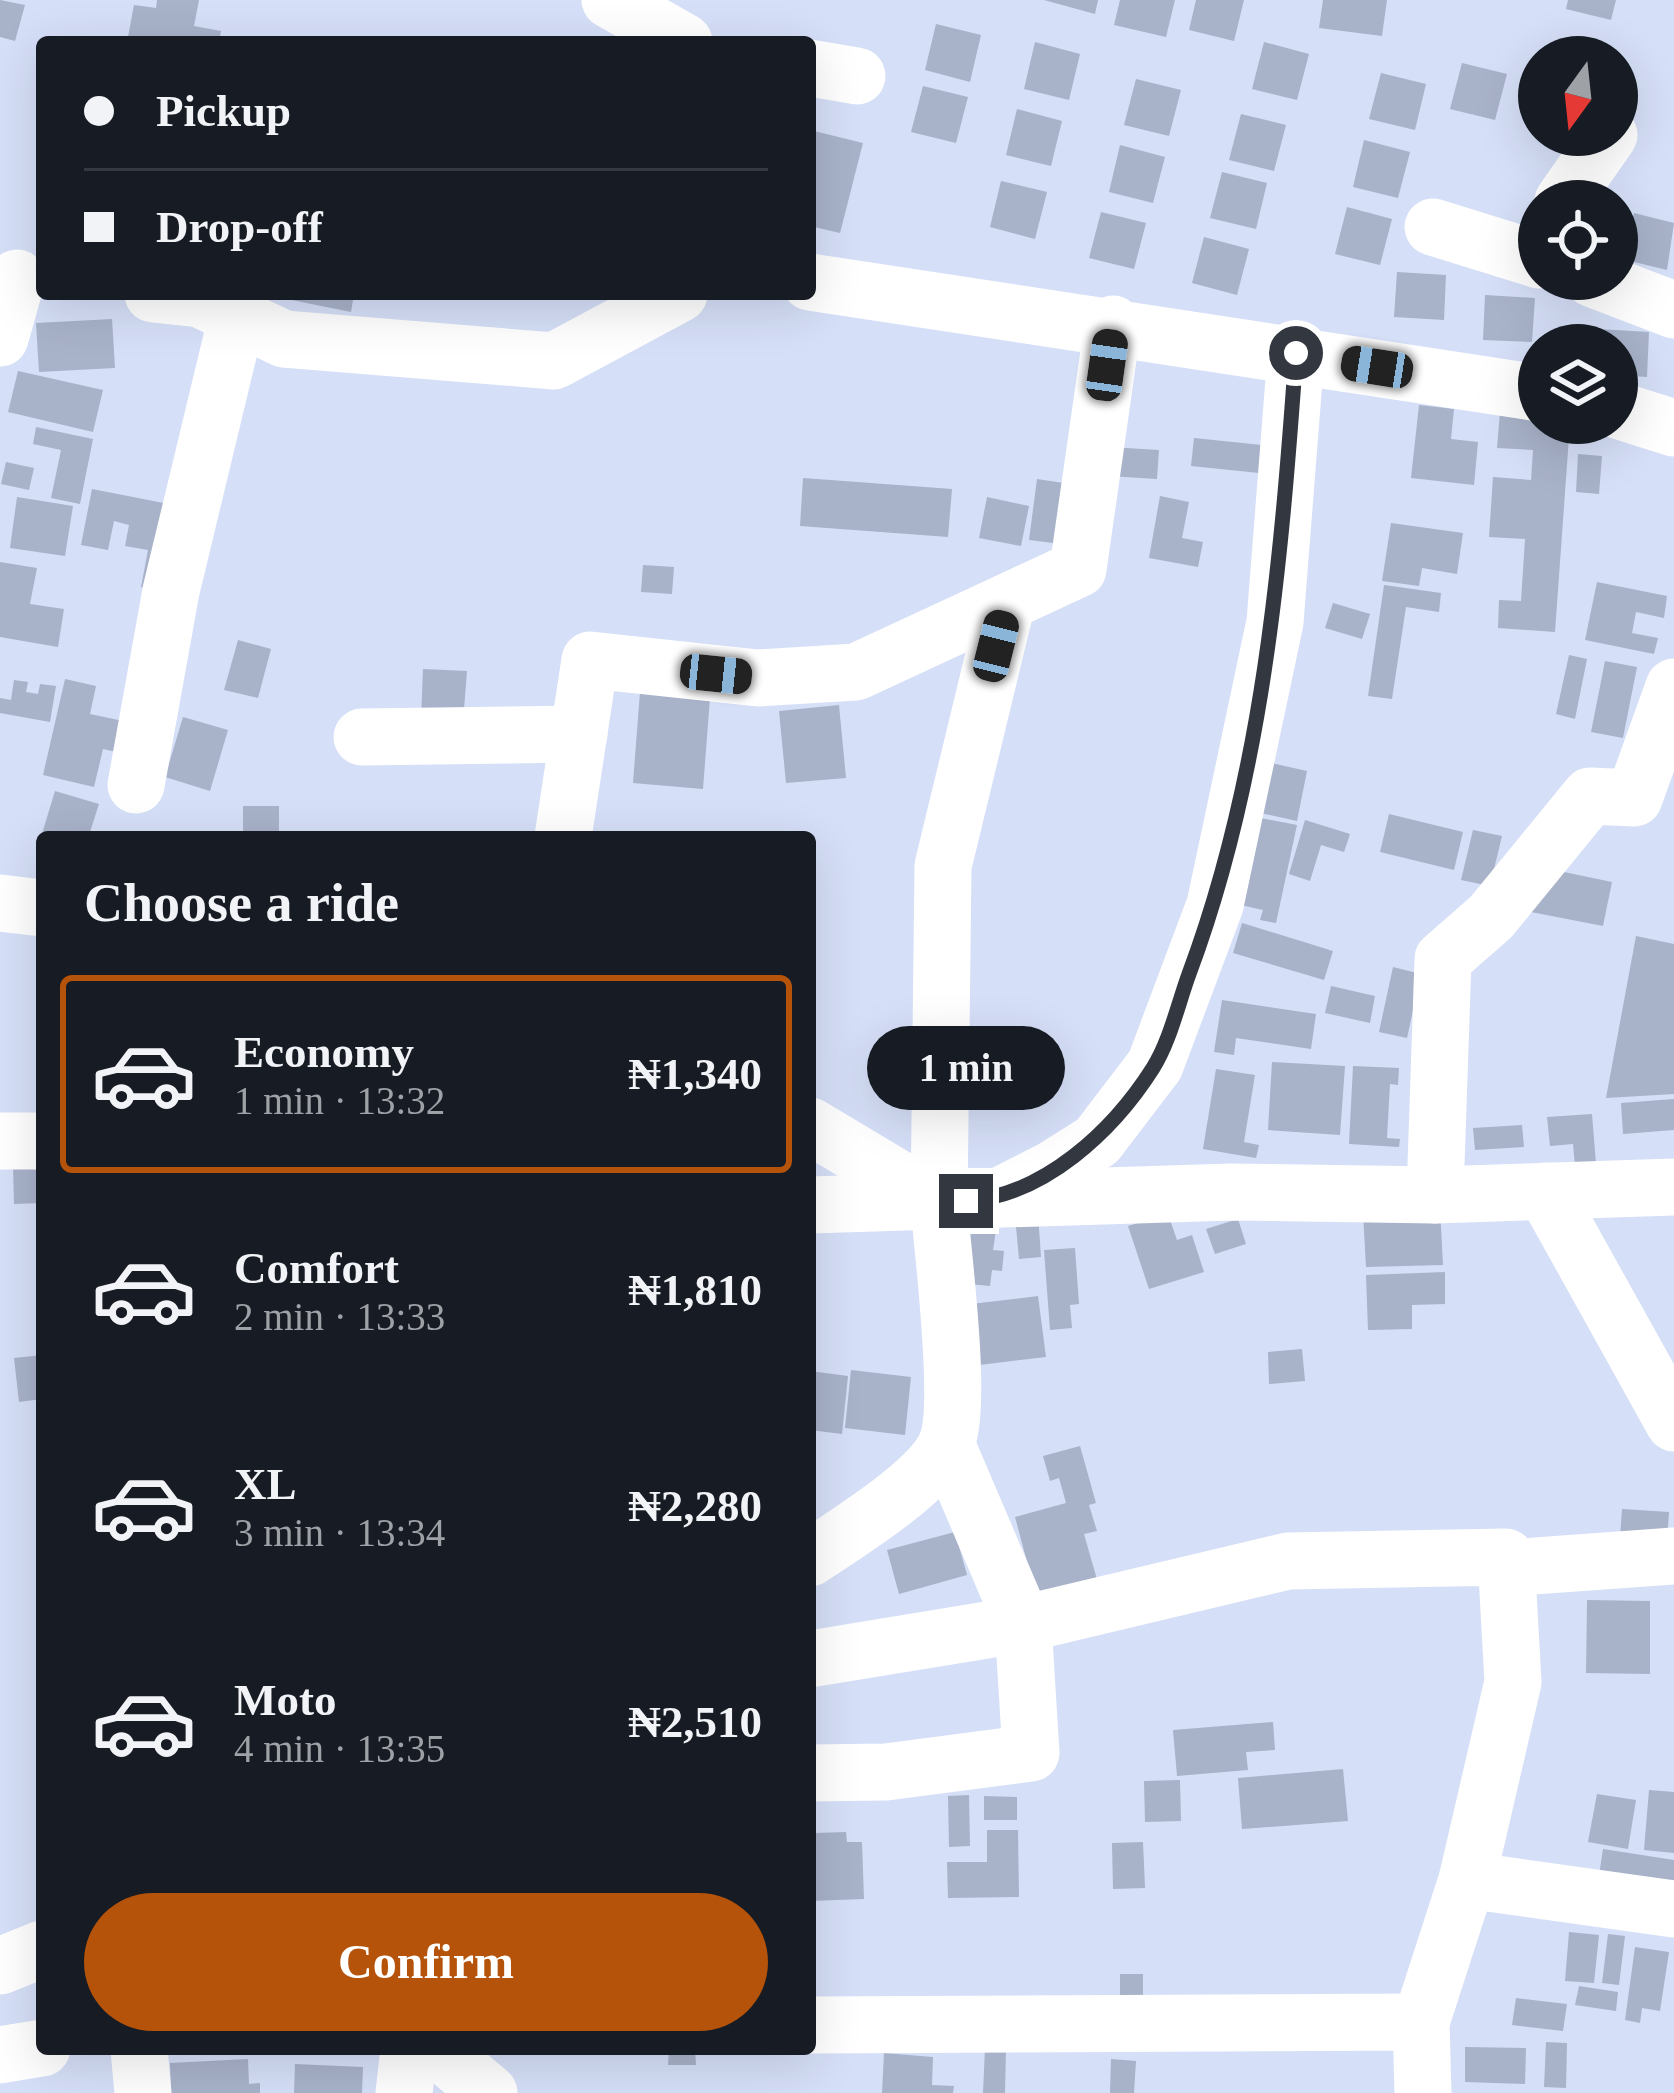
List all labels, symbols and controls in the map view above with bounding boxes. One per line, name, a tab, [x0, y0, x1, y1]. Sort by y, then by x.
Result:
north arrow	[1518, 36, 1638, 156]
map controls	[1518, 36, 1638, 444]
text: Pickup	[156, 86, 291, 136]
button: locate	[1518, 180, 1638, 300]
text: Drop-off	[156, 202, 323, 252]
button: layers	[1518, 324, 1638, 444]
route start	[1269, 326, 1323, 380]
car	[1084, 327, 1130, 403]
car	[1339, 344, 1415, 390]
car	[970, 607, 1022, 685]
car	[678, 652, 754, 696]
text: Choose a ride	[84, 873, 399, 933]
icon: car	[90, 1020, 198, 1128]
text: Economy	[234, 1027, 414, 1077]
callout: 1 min	[867, 1027, 1065, 1111]
text: 1 min	[919, 1046, 1013, 1089]
text: ₦1,340	[628, 1049, 762, 1099]
text: 1 min · 13:32	[234, 1079, 445, 1122]
route end	[939, 1174, 993, 1228]
icon: car	[90, 1236, 198, 1344]
text: Comfort	[234, 1243, 399, 1293]
text: ₦1,810	[628, 1265, 762, 1315]
text: 2 min · 13:33	[234, 1295, 445, 1338]
icon: car	[90, 1452, 198, 1560]
text: XL	[234, 1459, 297, 1509]
text: ₦2,280	[628, 1481, 762, 1531]
text: 3 min · 13:34	[234, 1511, 445, 1554]
icon: car	[90, 1668, 198, 1776]
text: Moto	[234, 1675, 336, 1725]
text: ₦2,510	[628, 1697, 762, 1747]
text: 4 min · 13:35	[234, 1727, 445, 1770]
button: Confirm	[84, 1893, 768, 2031]

